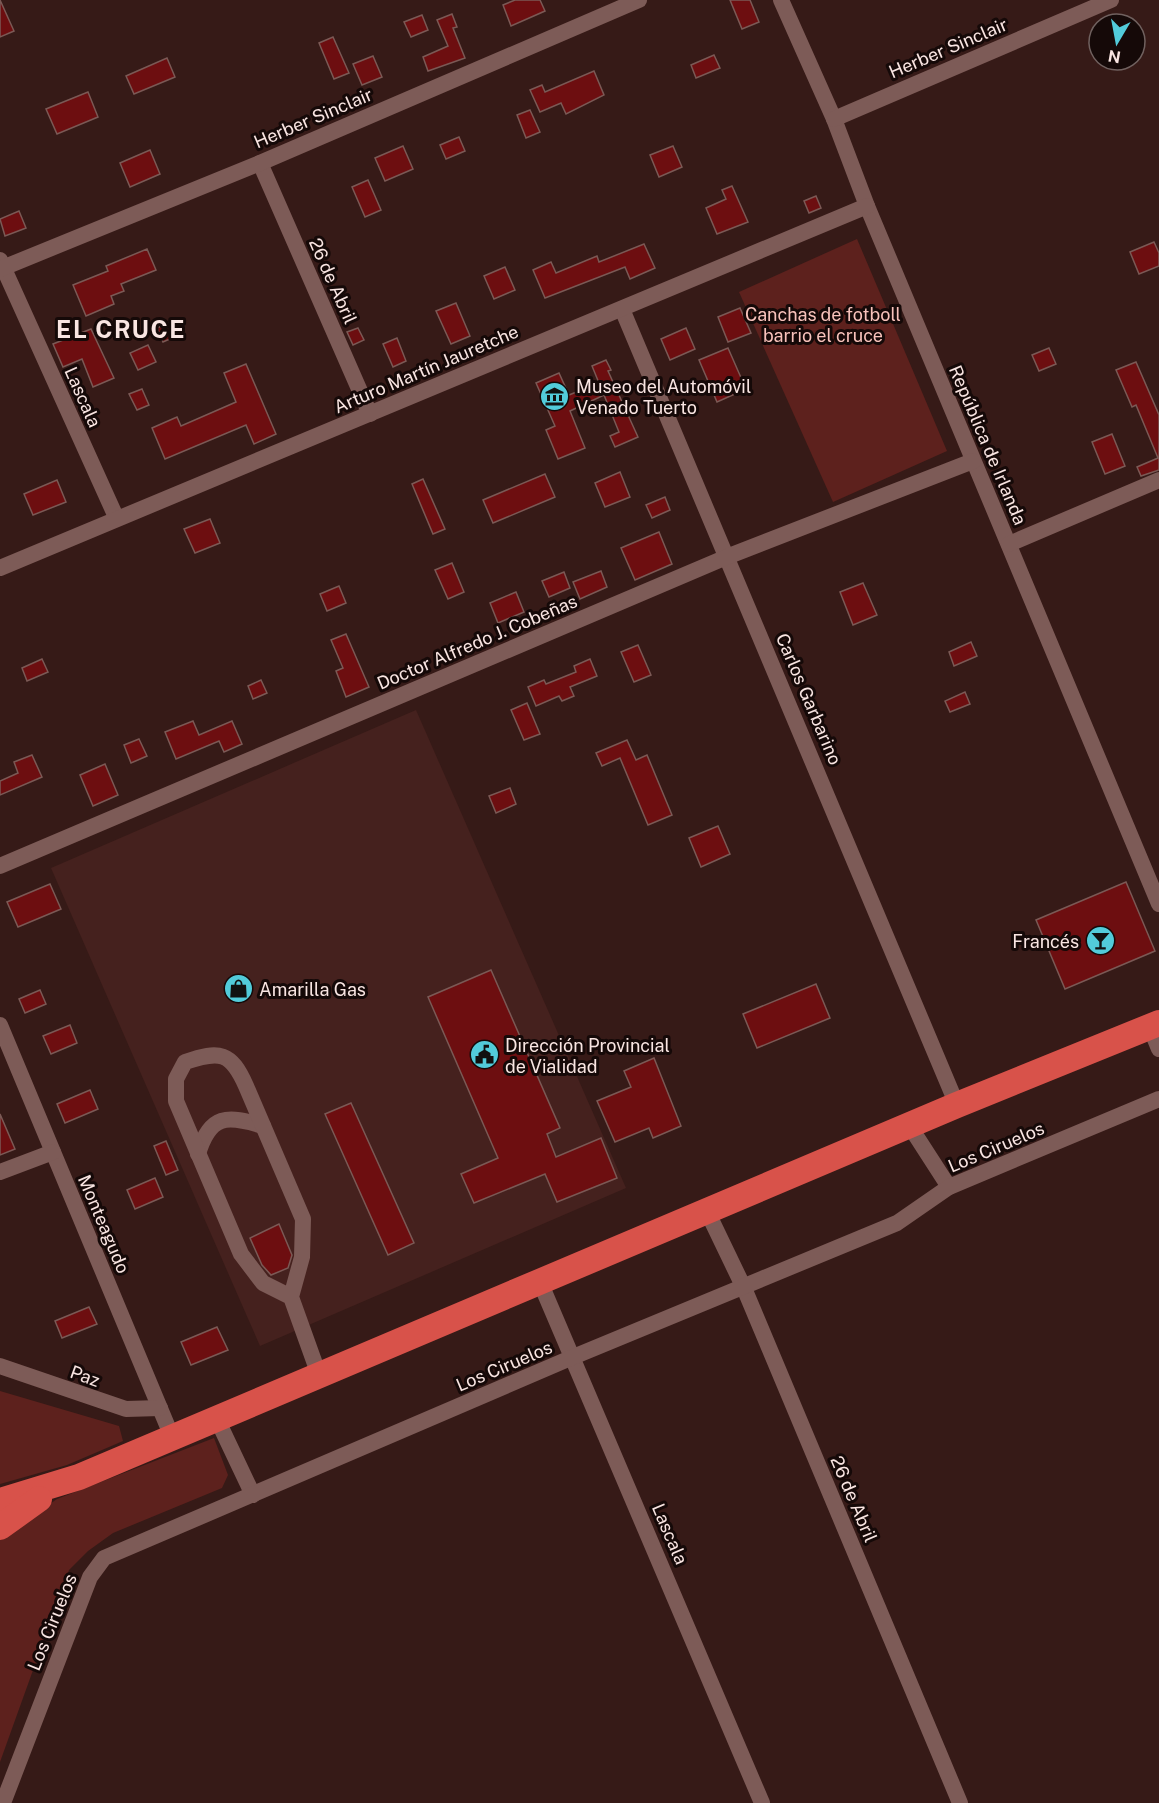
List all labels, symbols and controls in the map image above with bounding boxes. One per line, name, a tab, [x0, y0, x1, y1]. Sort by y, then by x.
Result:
north arrow	[1087, 12, 1147, 72]
street label: Herber Sinclair	[886, 14, 1010, 82]
text: N	[1107, 46, 1122, 67]
street label: Herber Sinclair	[251, 84, 375, 152]
street label: 26 de Abril	[305, 235, 361, 327]
park label: Canchas de fotboll barrio el cruce	[745, 304, 901, 346]
district label: EL CRUCE	[56, 315, 186, 343]
street label: Arturo Martín Jauretche	[331, 321, 521, 417]
street label: República de Irlanda	[945, 362, 1031, 528]
street label: Lascala	[60, 363, 106, 431]
place label: Museo del Automóvil Venado Tuerto	[576, 376, 751, 418]
museum icon: Museo del Automóvil Venado Tuerto	[539, 380, 571, 412]
street label: Doctor Alfredo J. Cobeñas	[374, 590, 580, 694]
street label: Carlos Garbarino	[772, 630, 846, 768]
bar icon: Francés	[1084, 925, 1116, 957]
place label: Francés	[1012, 931, 1079, 952]
shop icon: Amarilla Gas	[222, 973, 254, 1005]
place label: Amarilla Gas	[259, 979, 366, 1000]
place label: Dirección Provincial de Vialidad	[505, 1035, 670, 1077]
public building icon: Dirección Provincial de Vialidad	[468, 1039, 500, 1071]
street label: Los Ciruelos	[945, 1117, 1047, 1177]
street label: Monteagudo	[74, 1172, 134, 1276]
street label: Los Ciruelos	[453, 1336, 555, 1396]
street label: Paz	[67, 1361, 103, 1391]
street label: 26 de Abril	[826, 1453, 882, 1545]
street label: Lascala	[648, 1500, 692, 1568]
street label: Los Ciruelos	[23, 1571, 81, 1673]

